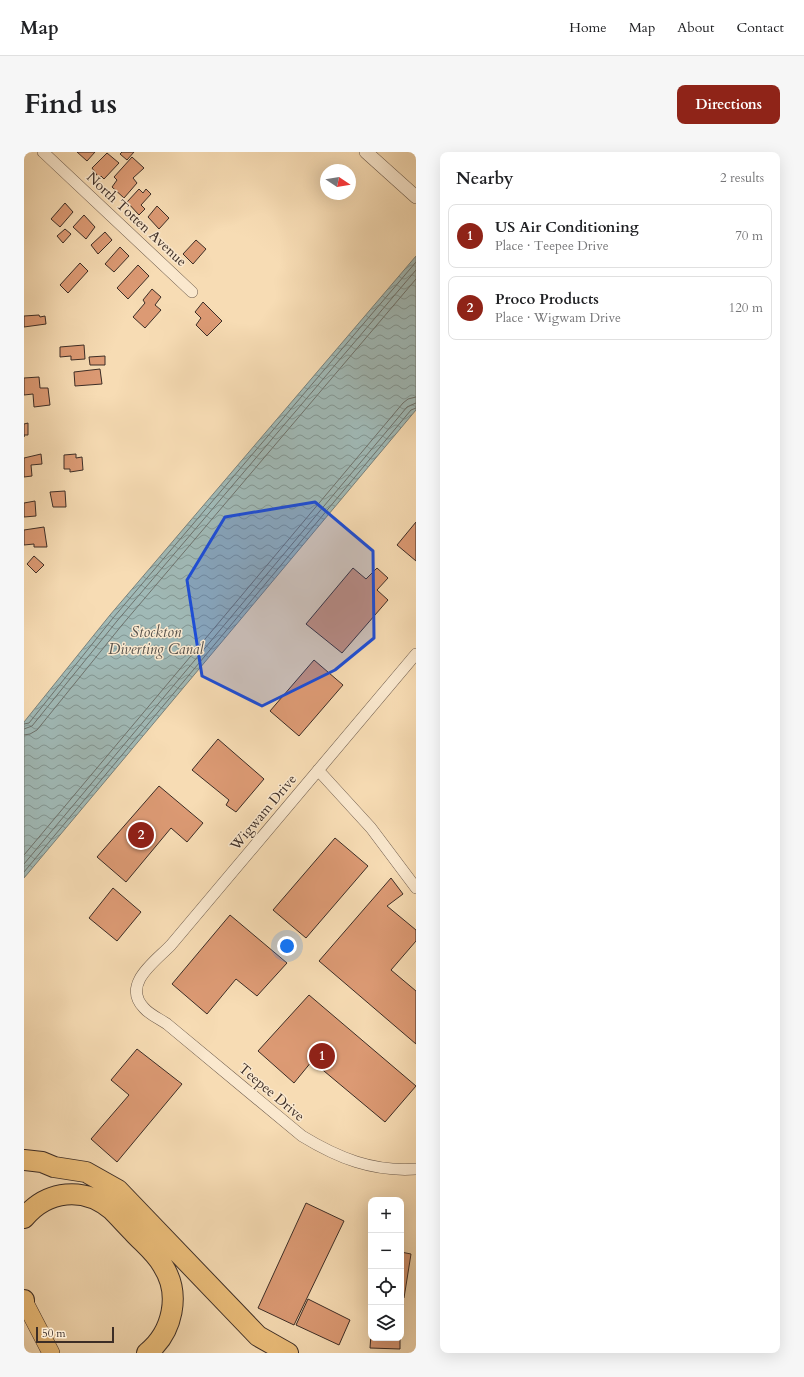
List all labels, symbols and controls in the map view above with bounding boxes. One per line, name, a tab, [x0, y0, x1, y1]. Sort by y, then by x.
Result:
text: Map	[20, 15, 59, 41]
text: Home	[569, 18, 607, 37]
text: Map	[629, 18, 655, 37]
text: About	[677, 18, 714, 37]
text: Contact	[736, 18, 784, 37]
text: Find us	[24, 85, 117, 123]
button: Directions	[677, 85, 780, 124]
north arrow	[320, 164, 356, 200]
text: Nearby	[456, 167, 513, 190]
street label: North Totten Avenue	[82, 168, 191, 271]
text: 2 results	[720, 169, 764, 187]
text: US Air Conditioning	[495, 217, 639, 237]
text: 1	[467, 227, 473, 245]
text: 70 m	[735, 227, 763, 245]
text: Place · Teepee Drive	[495, 237, 609, 255]
text: Proco Products	[495, 289, 599, 309]
text: 2	[467, 299, 473, 317]
text: 120 m	[729, 299, 763, 317]
text: Place · Wigwam Drive	[495, 309, 621, 327]
water label: Stockton Diverting Canal	[108, 622, 205, 659]
street label: Wigwam Drive	[225, 770, 301, 855]
pin: 2	[128, 820, 154, 850]
your location	[277, 936, 297, 956]
pin: 1	[309, 1041, 335, 1071]
street label: Teepee Drive	[235, 1059, 309, 1126]
map controls	[368, 1197, 404, 1341]
button: +	[368, 1197, 404, 1233]
button: −	[368, 1233, 404, 1269]
button: locate	[368, 1269, 404, 1305]
button: layers	[368, 1305, 404, 1341]
scale bar	[36, 1325, 114, 1344]
text: 50 m	[42, 1326, 66, 1341]

